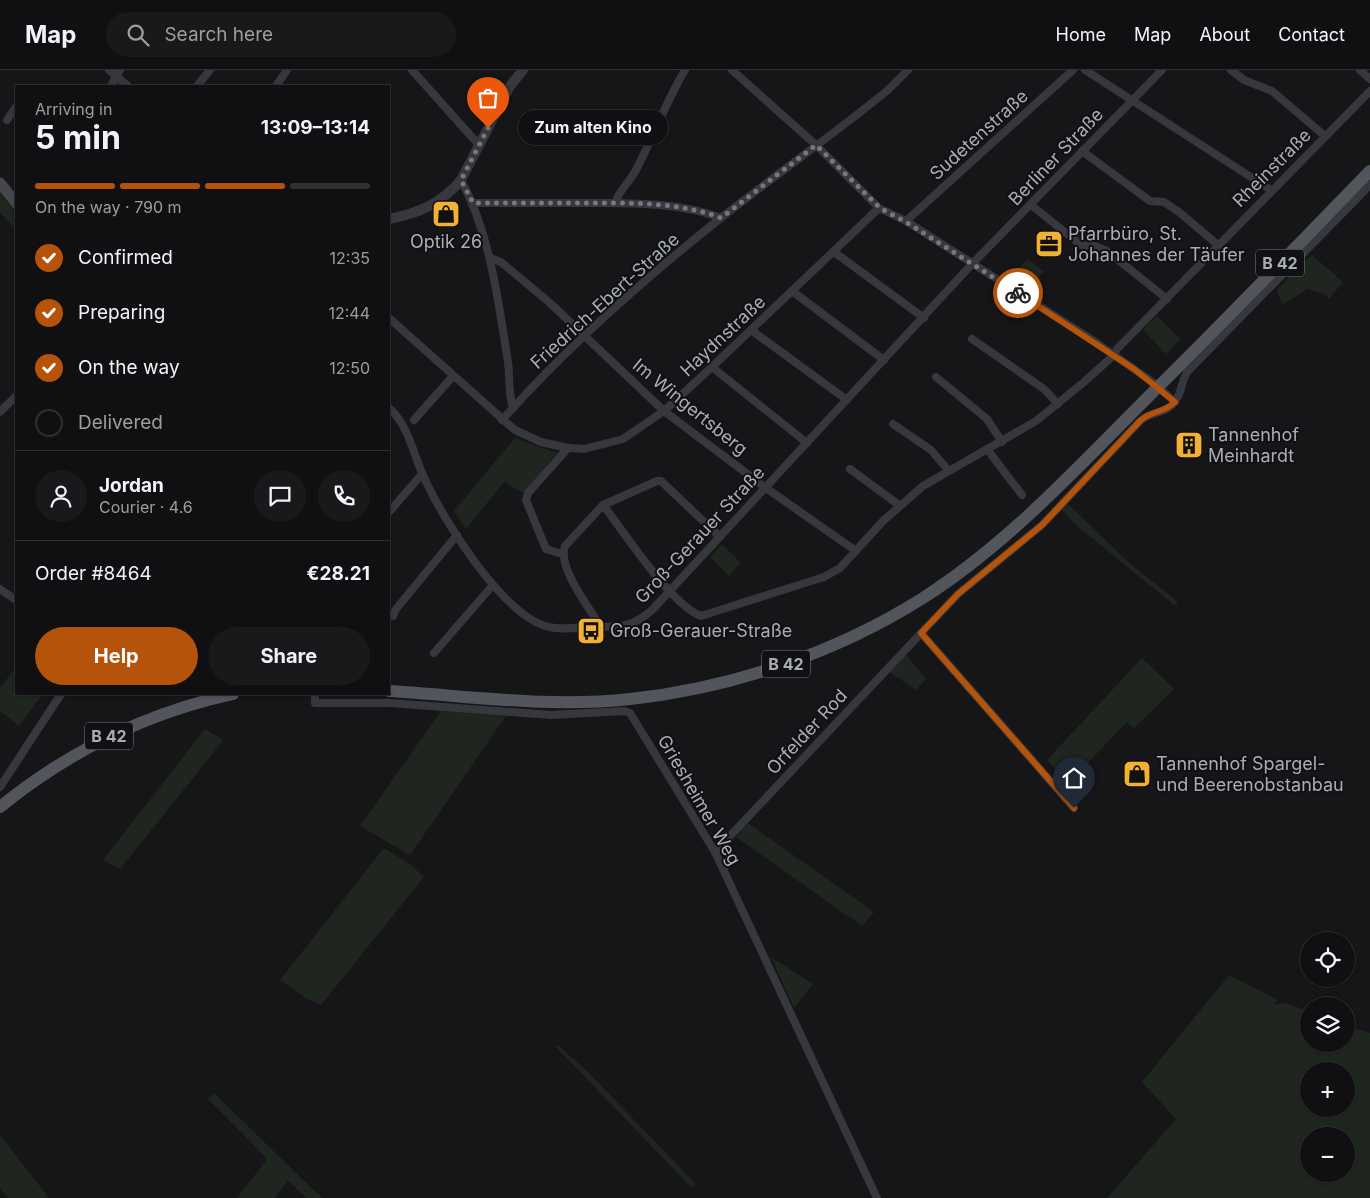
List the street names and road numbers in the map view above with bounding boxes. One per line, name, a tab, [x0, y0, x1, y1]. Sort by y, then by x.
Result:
street label: Sudetenstraße	[925, 85, 1032, 184]
street label: Berliner Straße	[1004, 104, 1107, 210]
street label: Rheinstraße	[1228, 124, 1315, 211]
street label: Friedrich-Ebert-Straße	[526, 228, 683, 373]
road number: B 42	[1256, 250, 1304, 277]
street label: Haydnstraße	[676, 291, 770, 380]
street label: Im Wingertsberg	[629, 354, 752, 459]
street label: Groß-Gerauer Straße	[631, 462, 769, 608]
road number: B 42	[762, 650, 810, 678]
street label: Orfelder Rod	[762, 685, 851, 778]
road number: B 42	[85, 722, 133, 749]
street label: Griesheimer Weg	[654, 731, 745, 869]

